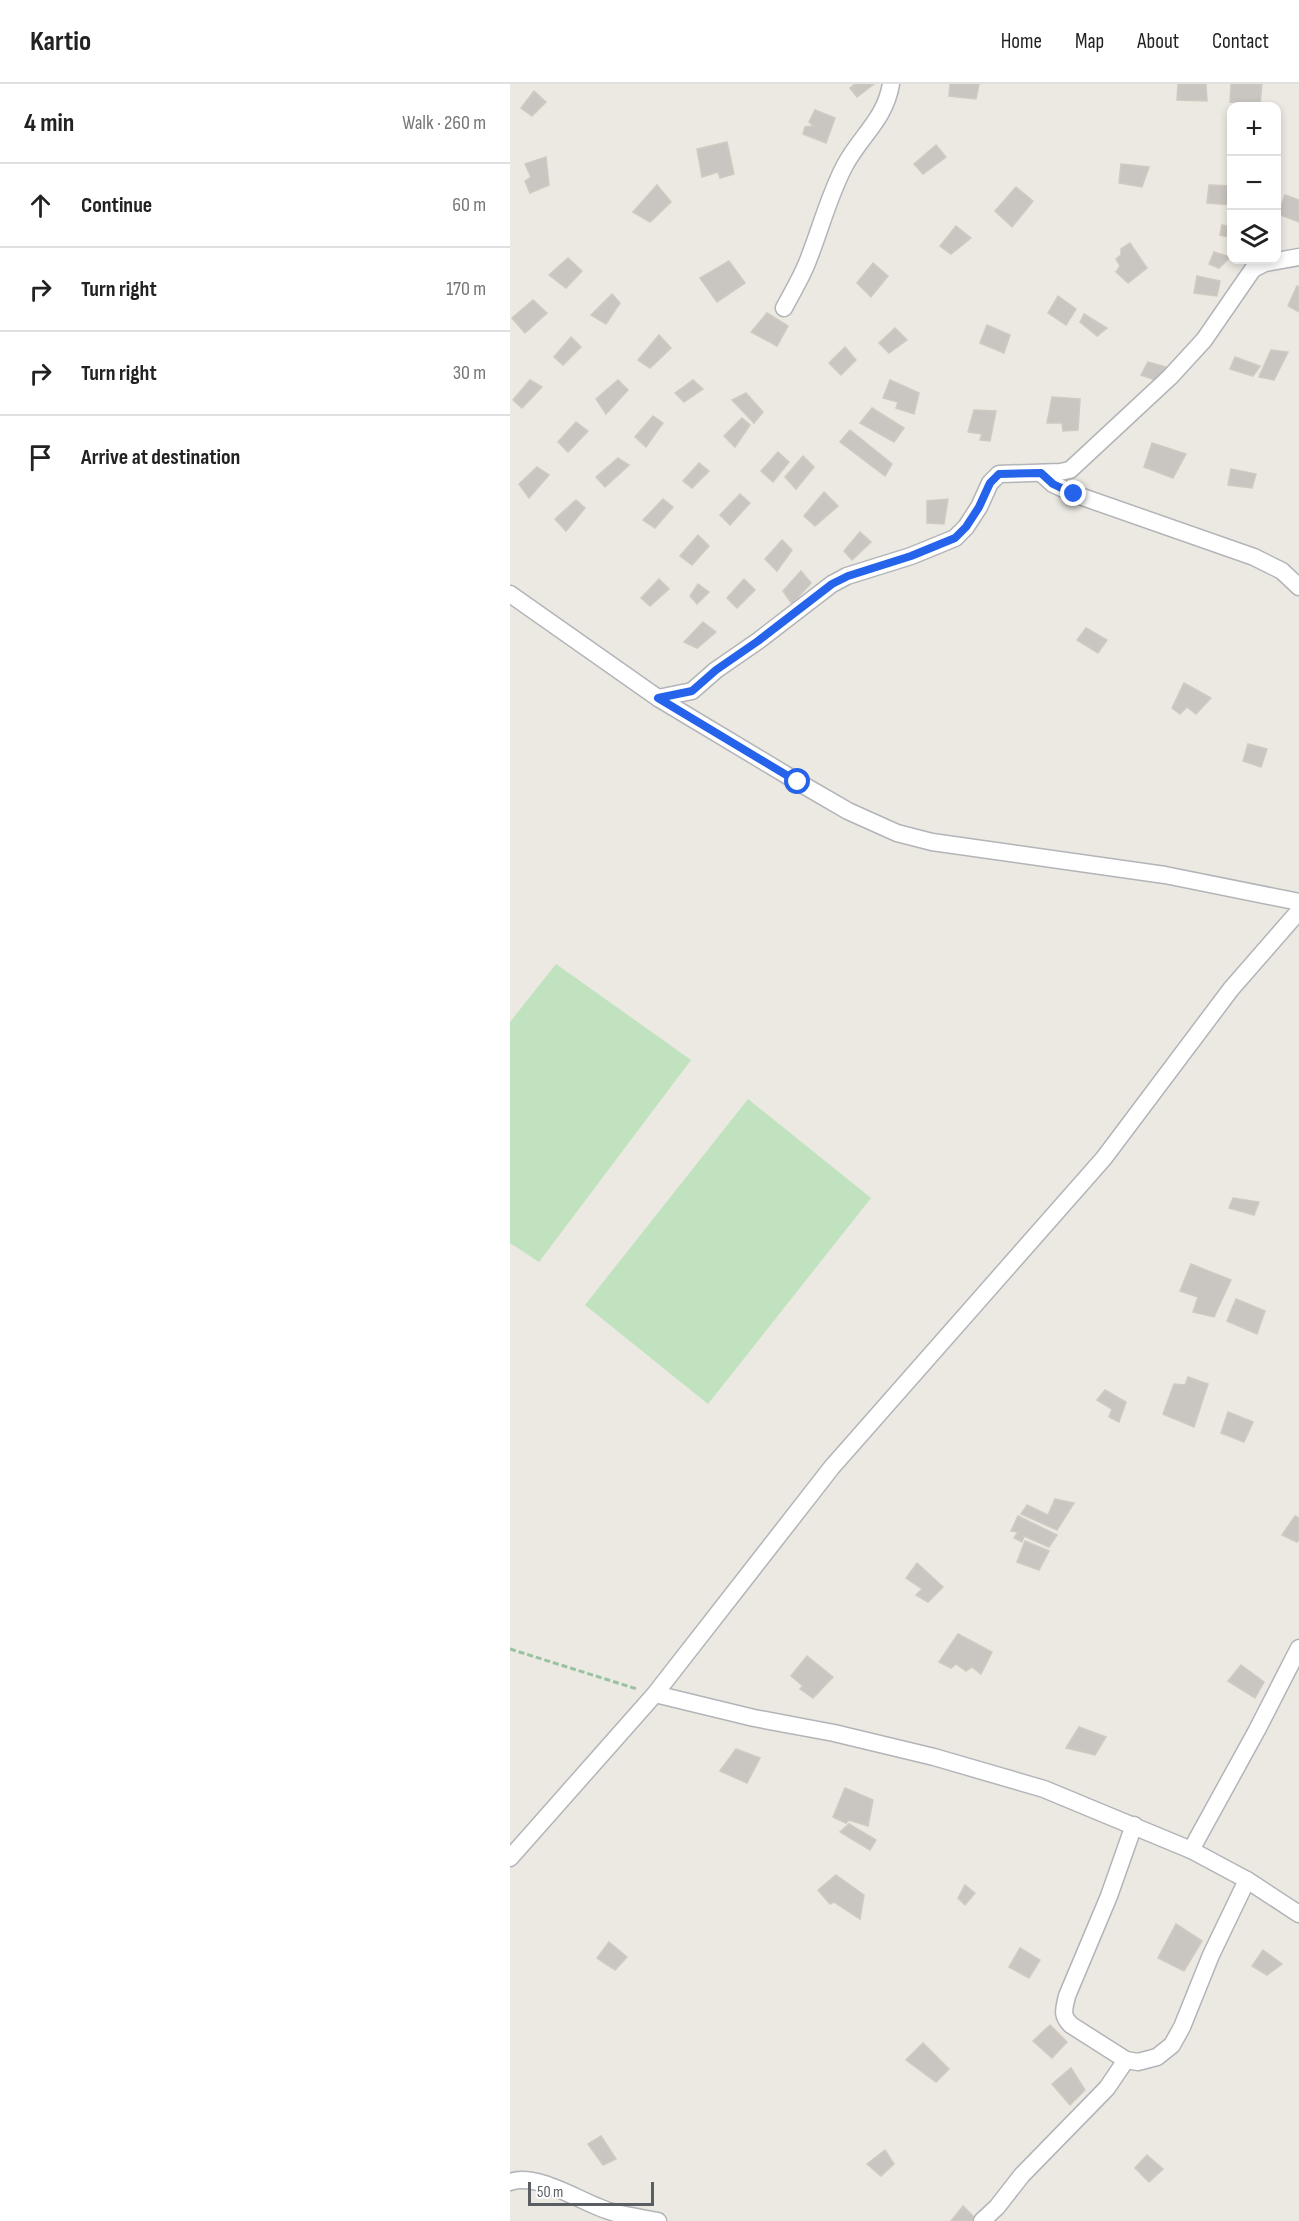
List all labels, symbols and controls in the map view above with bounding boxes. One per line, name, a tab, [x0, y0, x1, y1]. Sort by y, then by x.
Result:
text: Kartio	[30, 25, 91, 58]
text: Home	[1001, 29, 1042, 54]
text: Map	[1075, 29, 1104, 54]
text: About	[1137, 29, 1179, 54]
text: Contact	[1212, 29, 1269, 54]
map controls	[1227, 102, 1281, 264]
button: +	[1227, 102, 1281, 156]
text: 4 min	[24, 108, 74, 139]
text: Walk · 260 m	[402, 111, 486, 135]
button: −	[1227, 156, 1281, 210]
icon: ahead	[24, 189, 57, 222]
text: Continue	[81, 192, 152, 219]
text: 60 m	[452, 193, 486, 217]
button: layers	[1227, 210, 1281, 264]
icon: right	[24, 273, 57, 306]
text: Turn right	[81, 276, 157, 303]
text: 170 m	[446, 277, 486, 301]
icon: right	[24, 357, 57, 390]
text: Turn right	[81, 360, 157, 387]
text: 30 m	[453, 361, 486, 385]
icon: arrive	[24, 441, 57, 474]
text: Arrive at destination	[81, 444, 240, 471]
route end	[1060, 480, 1086, 506]
route start	[784, 768, 810, 794]
scale bar	[528, 2179, 654, 2206]
text: 50 m	[537, 2183, 563, 2202]

